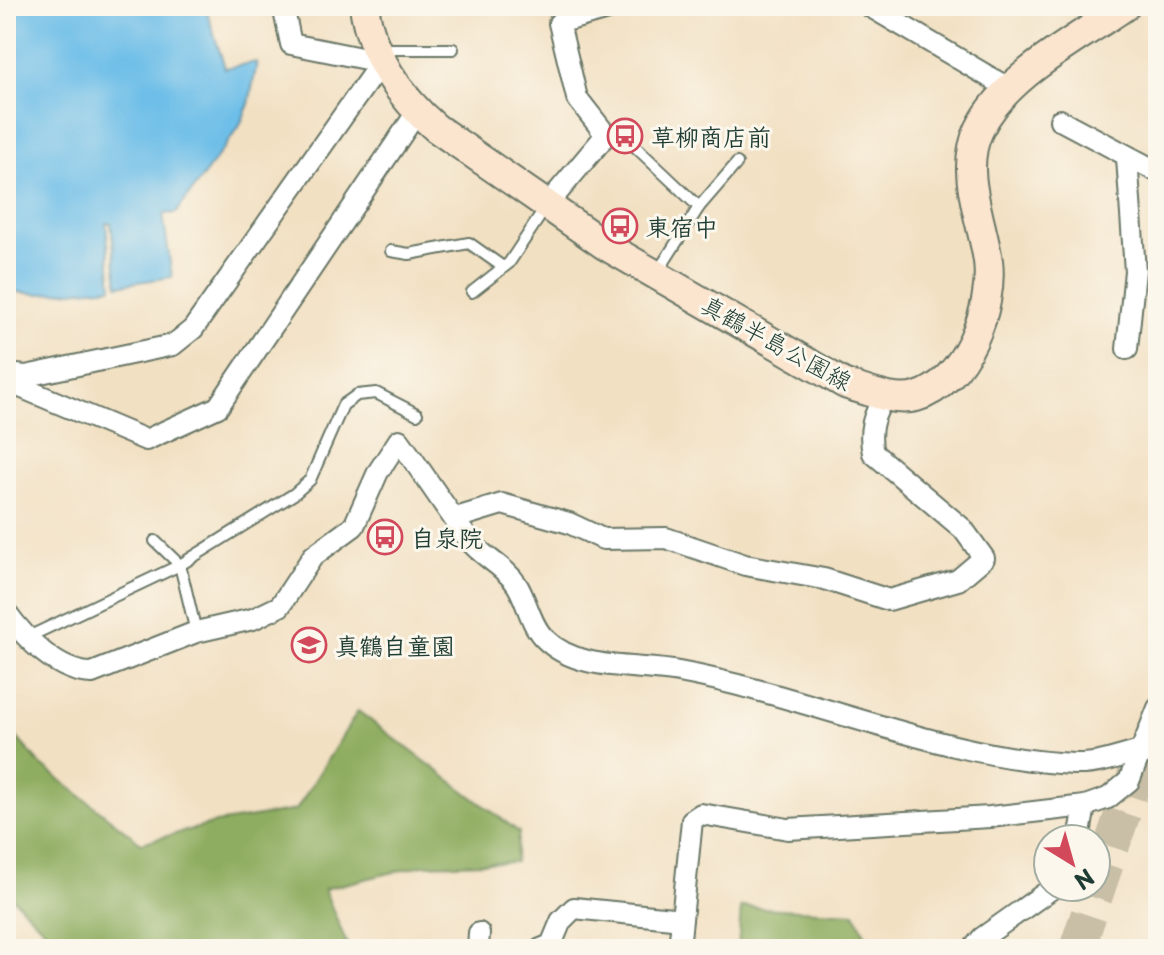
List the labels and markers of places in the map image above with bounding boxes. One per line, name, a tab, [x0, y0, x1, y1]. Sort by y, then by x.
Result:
bus stop icon: 草柳商店前	[606, 117, 644, 155]
place label: 草柳商店前	[651, 118, 771, 154]
bus stop icon: 東宿中	[601, 207, 639, 245]
place label: 東宿中	[646, 208, 718, 244]
bus stop icon: 自泉院	[366, 518, 404, 556]
place label: 自泉院	[411, 519, 483, 555]
school or university icon: 真鶴自童園	[290, 626, 328, 664]
place label: 真鶴自童園	[335, 627, 455, 663]

